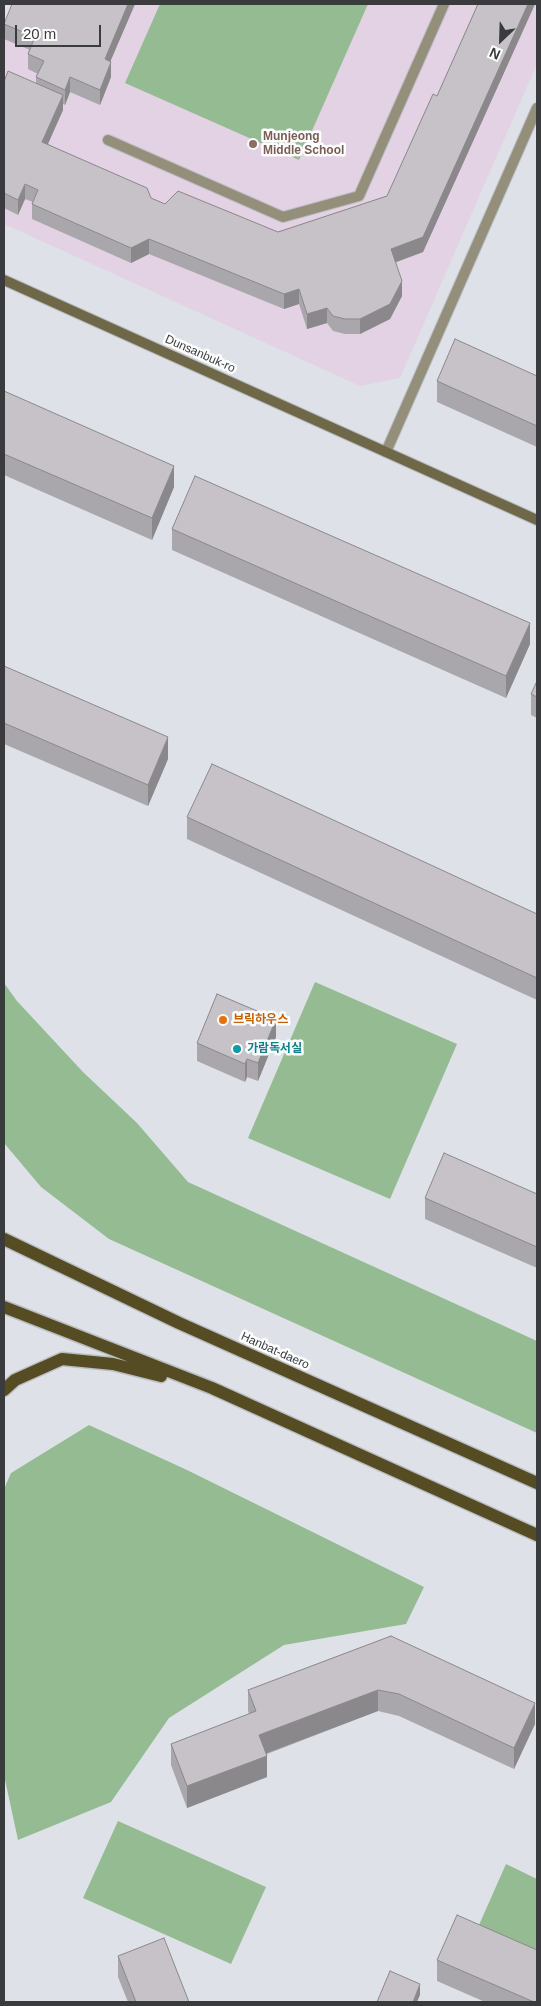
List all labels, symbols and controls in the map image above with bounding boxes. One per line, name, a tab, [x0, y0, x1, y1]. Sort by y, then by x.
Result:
scale bar	[18, 15, 104, 47]
north arrow	[476, 15, 526, 65]
text: 20 m	[23, 25, 56, 42]
text: N	[487, 44, 503, 63]
place label: Munjeong Middle School	[263, 130, 344, 158]
marker: Munjeong Middle School	[247, 138, 259, 150]
street label: Dunsanbuk-ro	[163, 332, 237, 376]
place label: 브릭하우스	[233, 1013, 288, 1027]
marker: 브릭하우스	[217, 1014, 229, 1026]
place label: 가람독서실	[247, 1042, 302, 1056]
marker: 가람독서실	[231, 1043, 243, 1055]
street label: Hanbat-daero	[239, 1329, 311, 1373]

